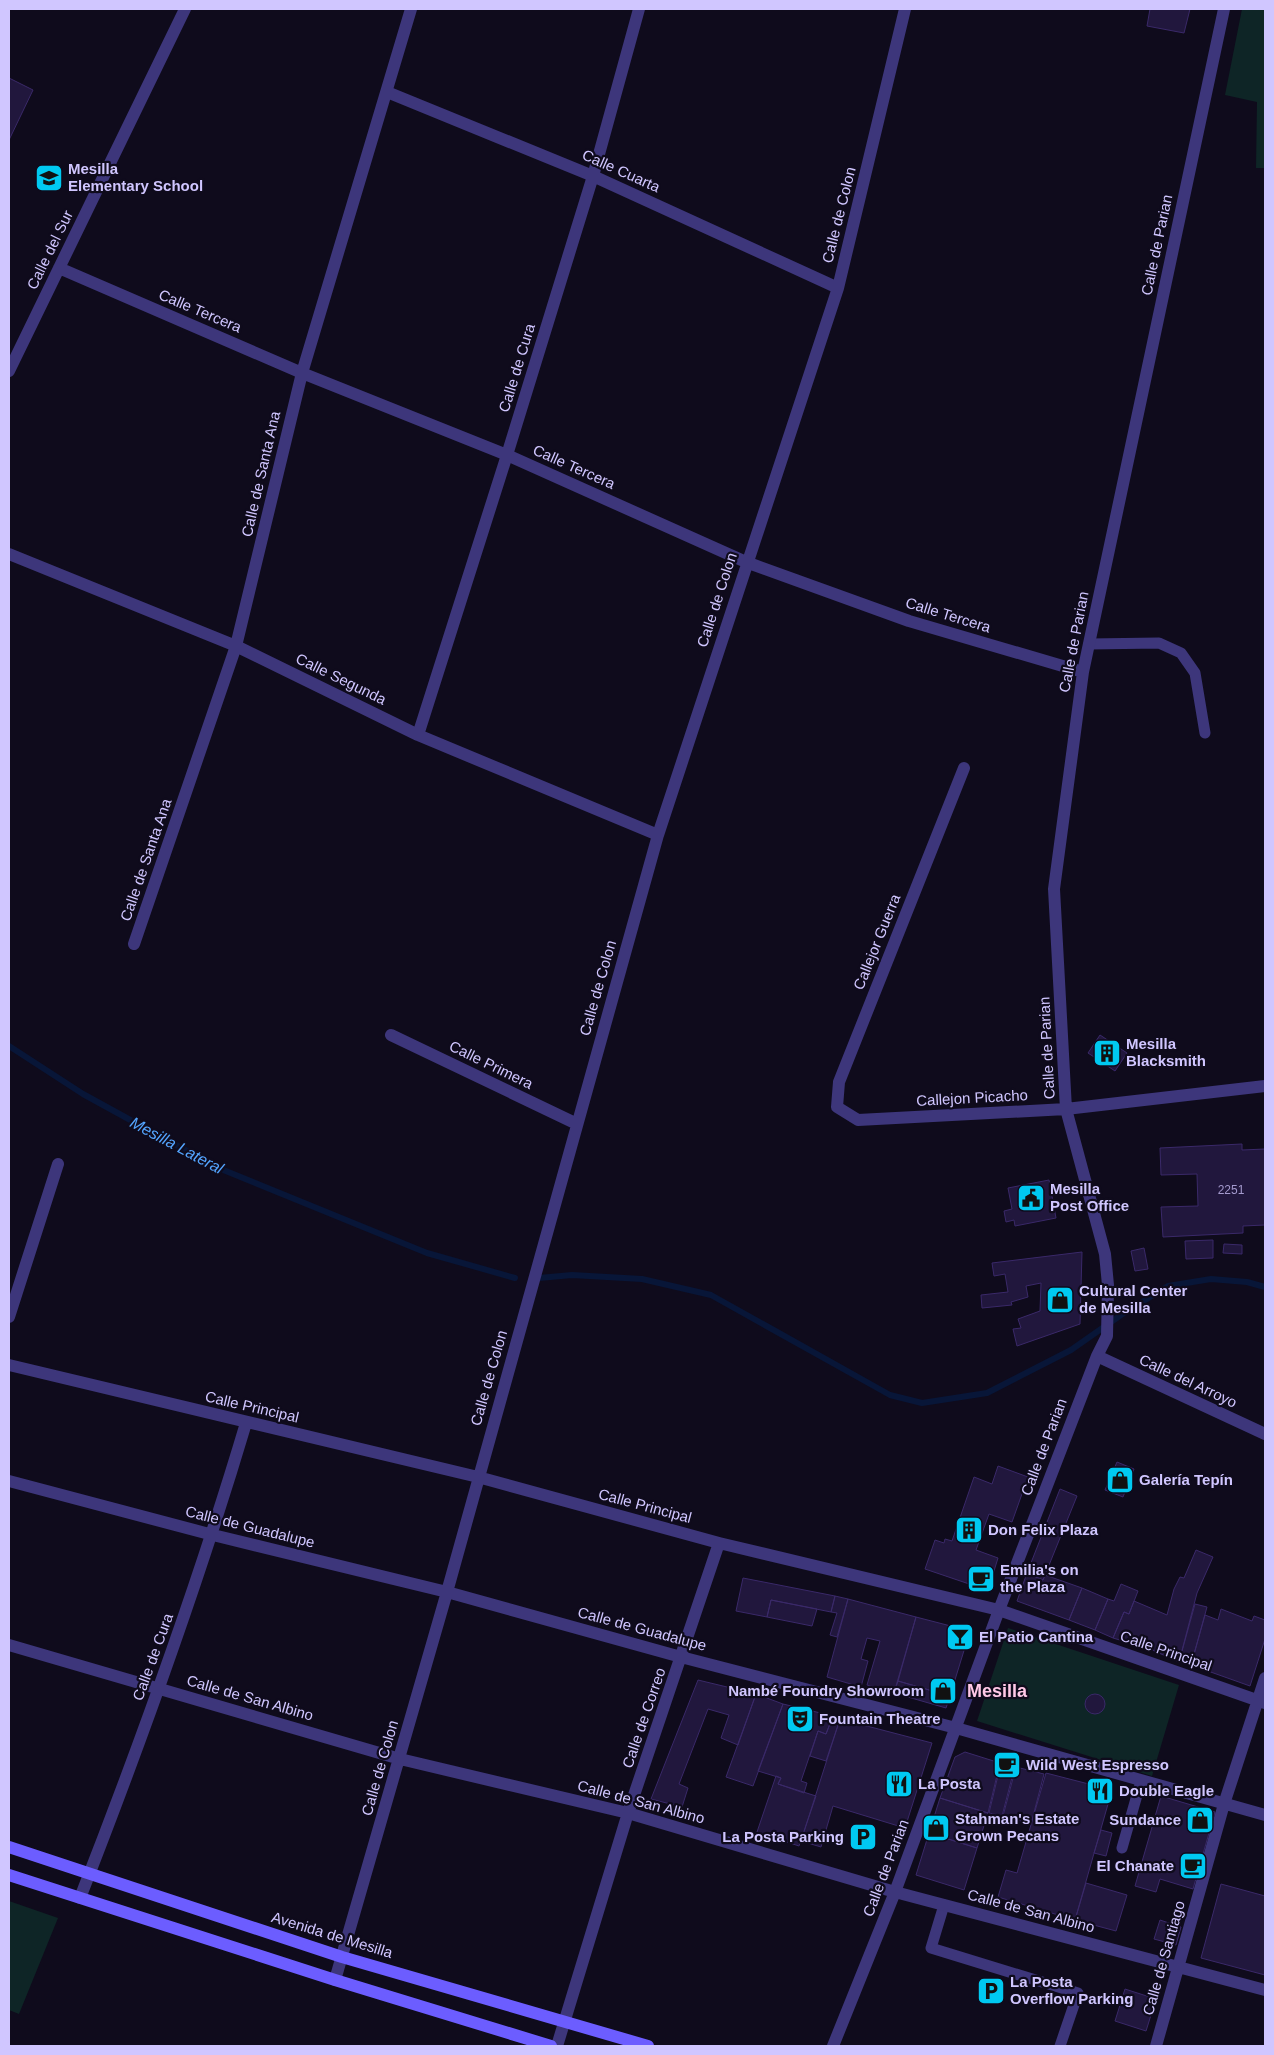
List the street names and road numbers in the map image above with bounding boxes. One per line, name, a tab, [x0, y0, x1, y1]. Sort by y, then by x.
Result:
street label: Calle Cuarta	[580, 146, 663, 196]
street label: Calle de Colon	[818, 165, 859, 265]
street label: Calle de Parian	[1138, 193, 1175, 297]
street label: Calle del Sur	[23, 207, 76, 292]
street label: Calle Tercera	[156, 286, 245, 336]
street label: Calle de Cura	[495, 321, 538, 414]
street label: Calle de Santa Ana	[238, 409, 283, 538]
street label: Calle Tercera	[531, 441, 618, 492]
street label: Calle de Colon	[693, 550, 740, 649]
street label: Calle de Parian	[1055, 590, 1092, 694]
street label: Calle Tercera	[904, 594, 993, 636]
street label: Calle Segunda	[293, 649, 390, 708]
street label: Calle de Santa Ana	[117, 796, 175, 923]
street label: Callejor Guerra	[850, 891, 904, 992]
street label: Calle de Colon	[576, 938, 619, 1038]
street label: Calle de Parian	[1035, 996, 1058, 1100]
street label: Calle Primera	[447, 1037, 536, 1092]
street label: Callejon Picacho	[916, 1086, 1028, 1109]
street label: Calle de Colon	[467, 1328, 510, 1428]
street label: Calle del Arroyo	[1137, 1350, 1240, 1411]
street label: Calle Principal	[203, 1387, 301, 1426]
street label: Calle de Parian	[1017, 1396, 1070, 1498]
street label: Calle Principal	[597, 1485, 694, 1526]
street label: Calle de Guadalupe	[184, 1502, 317, 1551]
street label: Calle de Guadalupe	[576, 1603, 708, 1654]
street label: Calle de Cura	[129, 1610, 176, 1703]
street label: Calle Principal	[1118, 1627, 1214, 1674]
street label: Calle de Correo	[618, 1665, 669, 1770]
street label: Calle de San Albino	[185, 1671, 315, 1724]
street label: Calle de Colon	[358, 1718, 401, 1818]
street label: Calle de San Albino	[576, 1776, 707, 1827]
street label: Calle de Parian	[859, 1817, 912, 1919]
street label: Calle de San Albino	[966, 1885, 1097, 1936]
street label: Calle de Santiago	[1139, 1899, 1188, 2017]
street label: Avenida de Mesilla	[270, 1908, 395, 1961]

